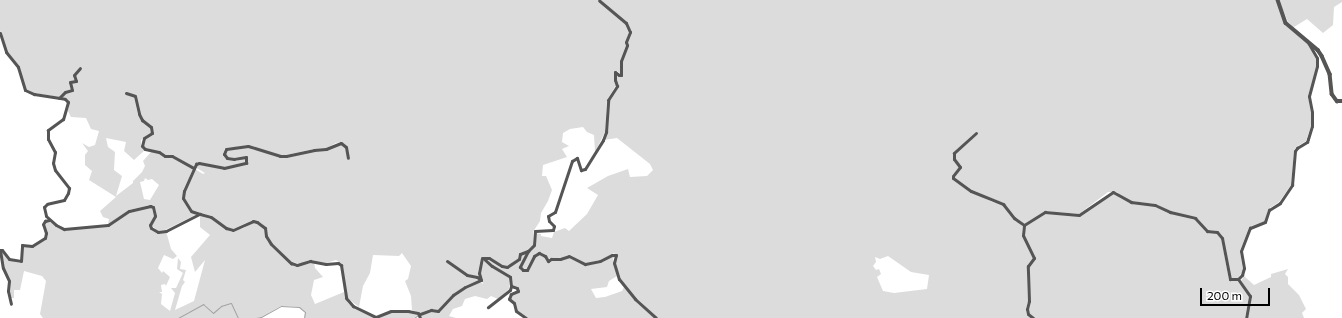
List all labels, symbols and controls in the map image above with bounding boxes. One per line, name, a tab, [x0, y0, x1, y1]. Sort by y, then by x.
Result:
scale bar	[1202, 280, 1272, 306]
text: 200 m	[1207, 288, 1242, 302]

